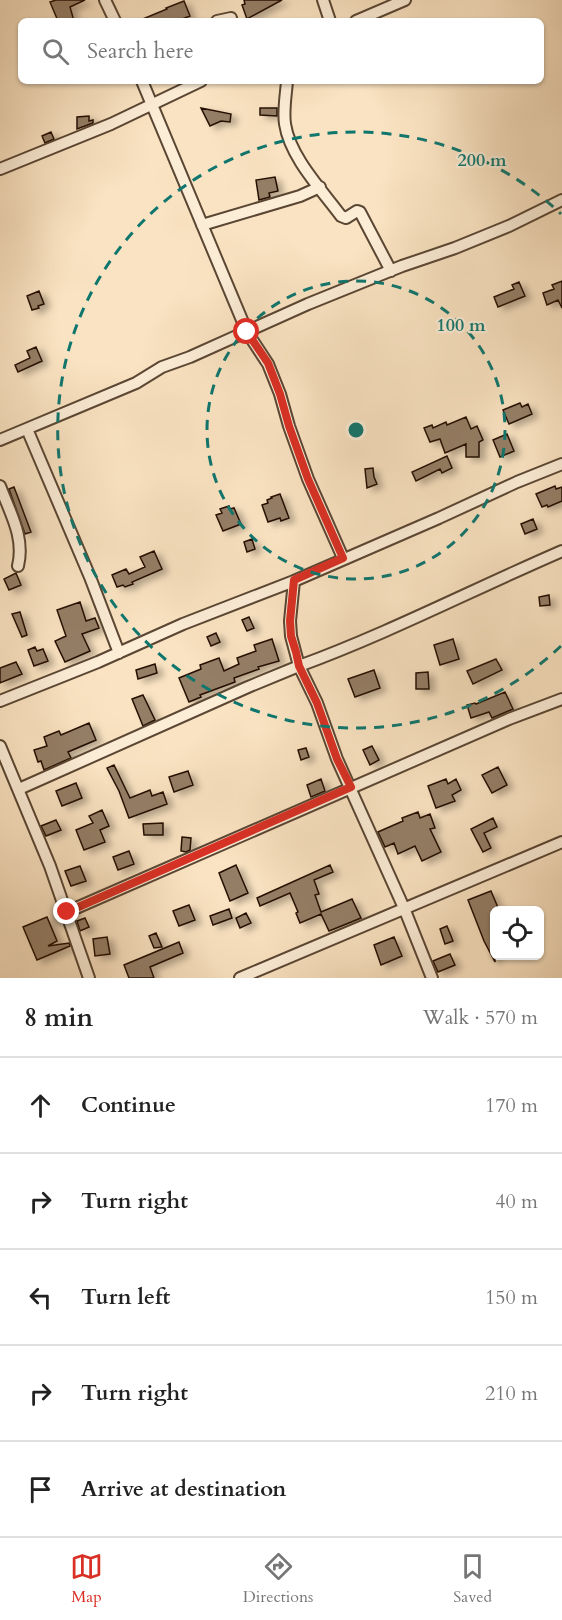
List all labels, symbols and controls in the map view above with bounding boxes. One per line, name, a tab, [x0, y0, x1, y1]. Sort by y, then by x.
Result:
search box	[18, 18, 544, 84]
icon: search	[39, 35, 72, 68]
text: Search here	[87, 36, 194, 66]
text: 200 m	[457, 148, 507, 173]
text: 100 m	[436, 313, 486, 338]
route start	[233, 318, 259, 344]
centre of rings	[346, 420, 366, 440]
route end	[53, 898, 79, 924]
map controls	[490, 906, 544, 960]
button: locate	[490, 906, 544, 960]
text: 8 min	[24, 1000, 93, 1035]
text: Walk · 570 m	[423, 1004, 538, 1031]
icon: ahead	[24, 1089, 57, 1122]
text: Continue	[81, 1090, 176, 1120]
text: 170 m	[485, 1092, 538, 1119]
icon: right	[24, 1185, 57, 1218]
text: Turn right	[81, 1186, 188, 1216]
text: 40 m	[495, 1188, 538, 1215]
icon: left	[24, 1281, 57, 1314]
text: Turn left	[81, 1282, 170, 1312]
text: 150 m	[485, 1284, 538, 1311]
icon: right	[24, 1377, 57, 1410]
text: Turn right	[81, 1378, 188, 1408]
text: 210 m	[485, 1380, 538, 1407]
icon: arrive	[24, 1473, 57, 1506]
text: Arrive at destination	[81, 1474, 286, 1504]
tab: Map	[70, 1550, 103, 1608]
tab: Directions	[243, 1550, 313, 1608]
tab: Saved	[453, 1550, 492, 1608]

